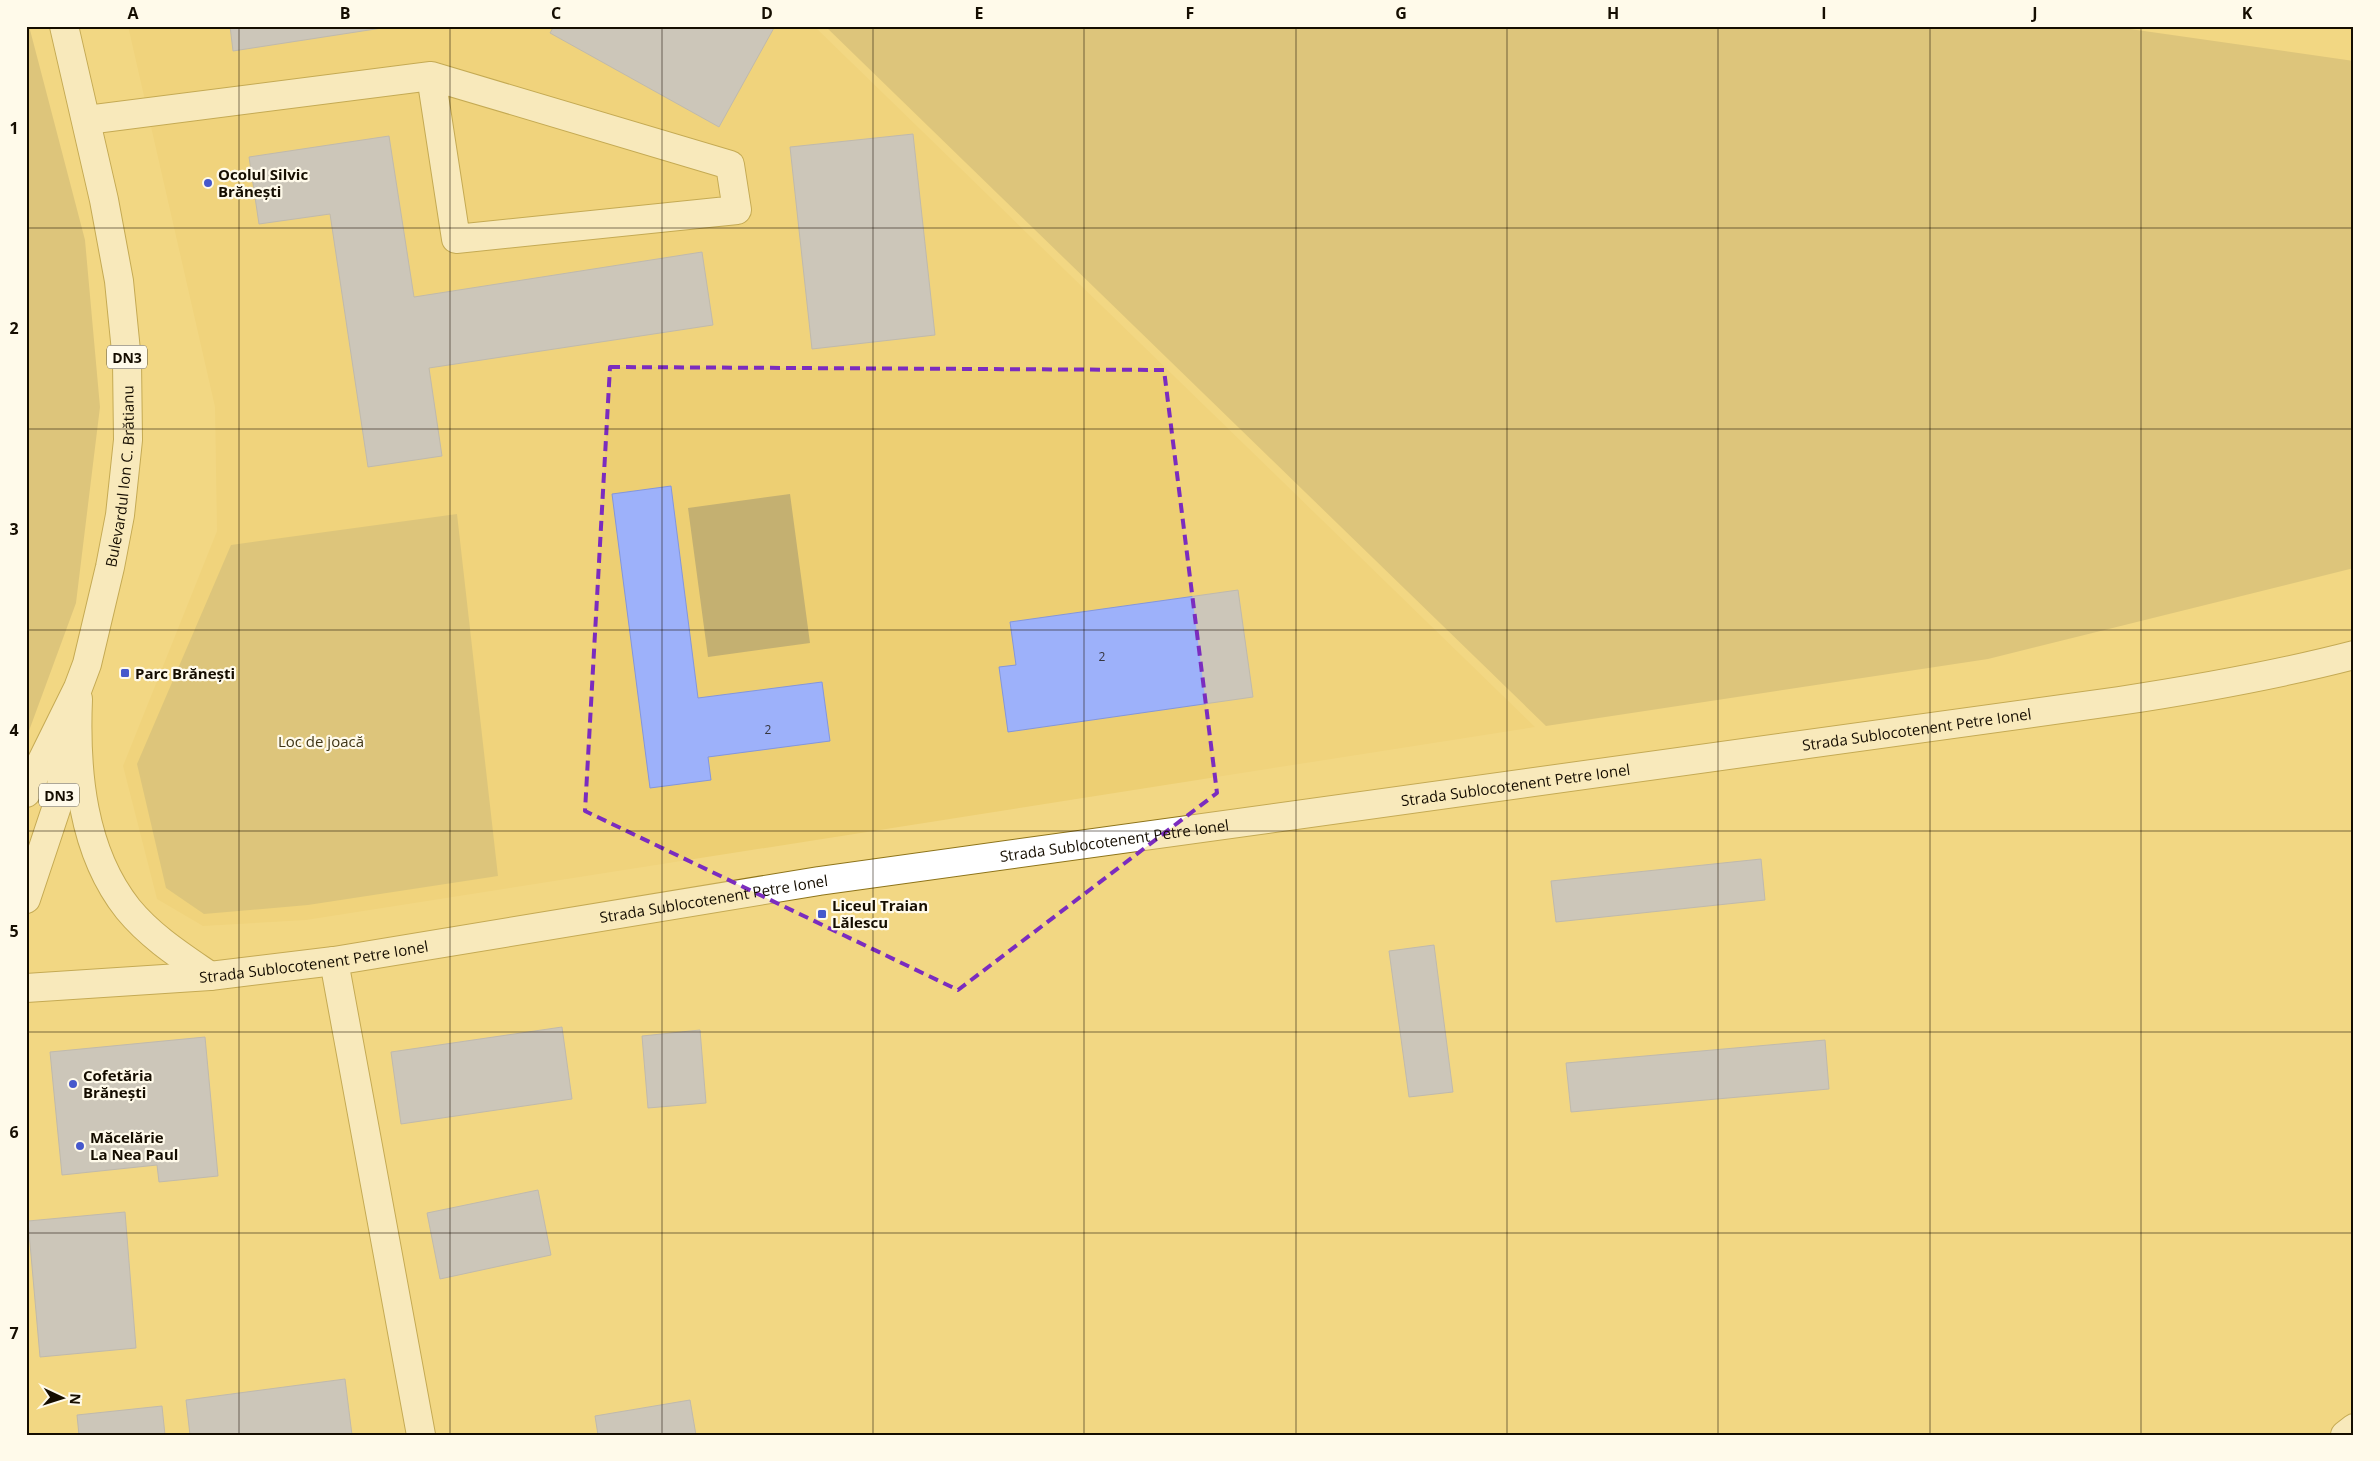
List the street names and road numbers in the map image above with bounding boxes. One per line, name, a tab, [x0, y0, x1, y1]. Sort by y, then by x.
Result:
road number: DN3	[107, 346, 147, 368]
street label: Bulevardul Ion C. Brătianu	[100, 385, 138, 569]
street label: Strada Sublocotenent Petre Ionel	[1801, 703, 2032, 755]
street label: Strada Sublocotenent Petre Ionel	[1400, 759, 1631, 810]
road number: DN3	[39, 784, 79, 806]
street label: Strada Sublocotenent Petre Ionel	[999, 814, 1230, 866]
street label: Strada Sublocotenent Petre Ionel	[598, 870, 829, 927]
street label: Strada Sublocotenent Petre Ionel	[198, 936, 430, 987]

